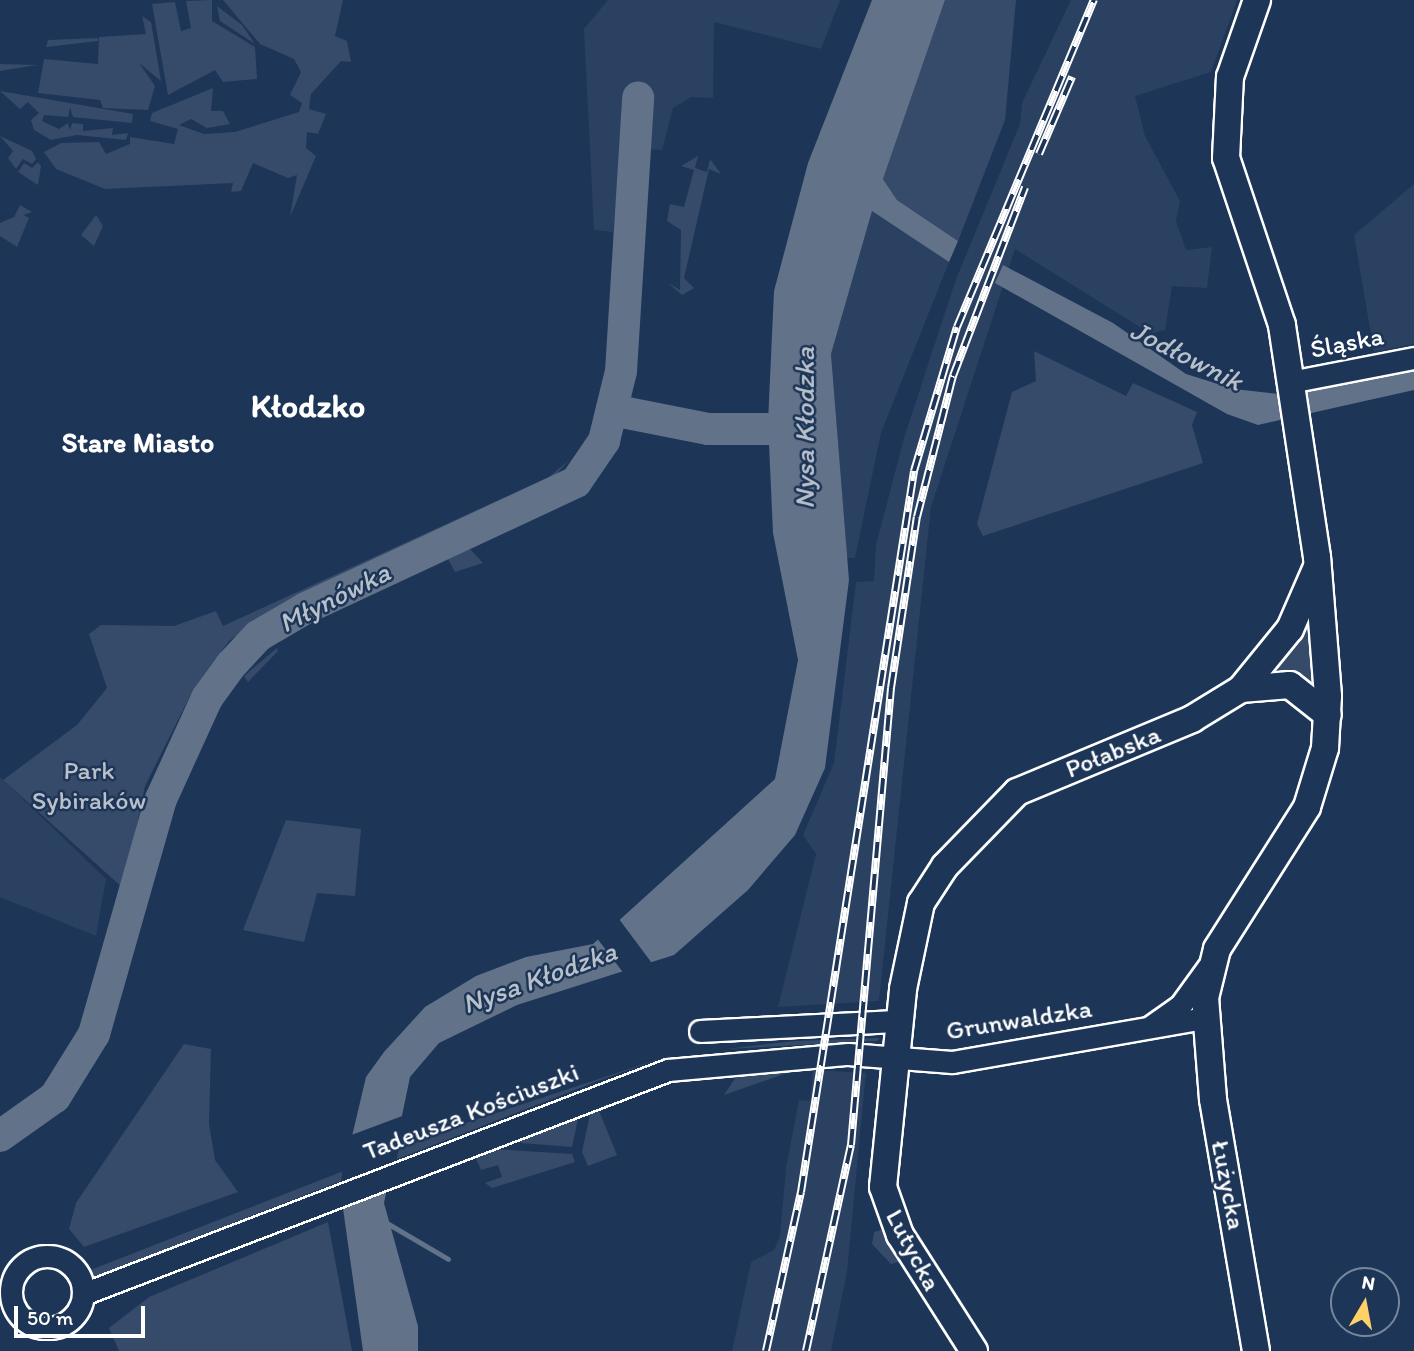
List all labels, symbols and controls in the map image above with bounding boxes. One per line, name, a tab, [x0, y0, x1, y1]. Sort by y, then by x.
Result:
water label: Jodłownik	[1125, 312, 1249, 398]
street label: Śląska	[1308, 321, 1386, 365]
water label: Nysa Kłodzka	[787, 347, 821, 509]
district label: Kłodzko	[251, 386, 365, 426]
district label: Stare Miasto	[62, 425, 214, 459]
water label: Młynówka	[273, 555, 395, 639]
street label: Połabska	[1061, 719, 1165, 785]
park label: Park Sybiraków	[32, 755, 146, 816]
water label: Nysa Kłodzka	[457, 933, 621, 1021]
street label: Grunwaldzka	[944, 993, 1094, 1047]
street label: Tadeusza Kościuszki	[359, 1057, 583, 1167]
street label: Łużycka	[1204, 1138, 1252, 1232]
street label: Lutycka	[879, 1204, 947, 1296]
north arrow	[1330, 1267, 1400, 1337]
text: N	[1360, 1270, 1377, 1295]
scale bar	[18, 1292, 149, 1336]
text: 50 m	[27, 1305, 73, 1330]

